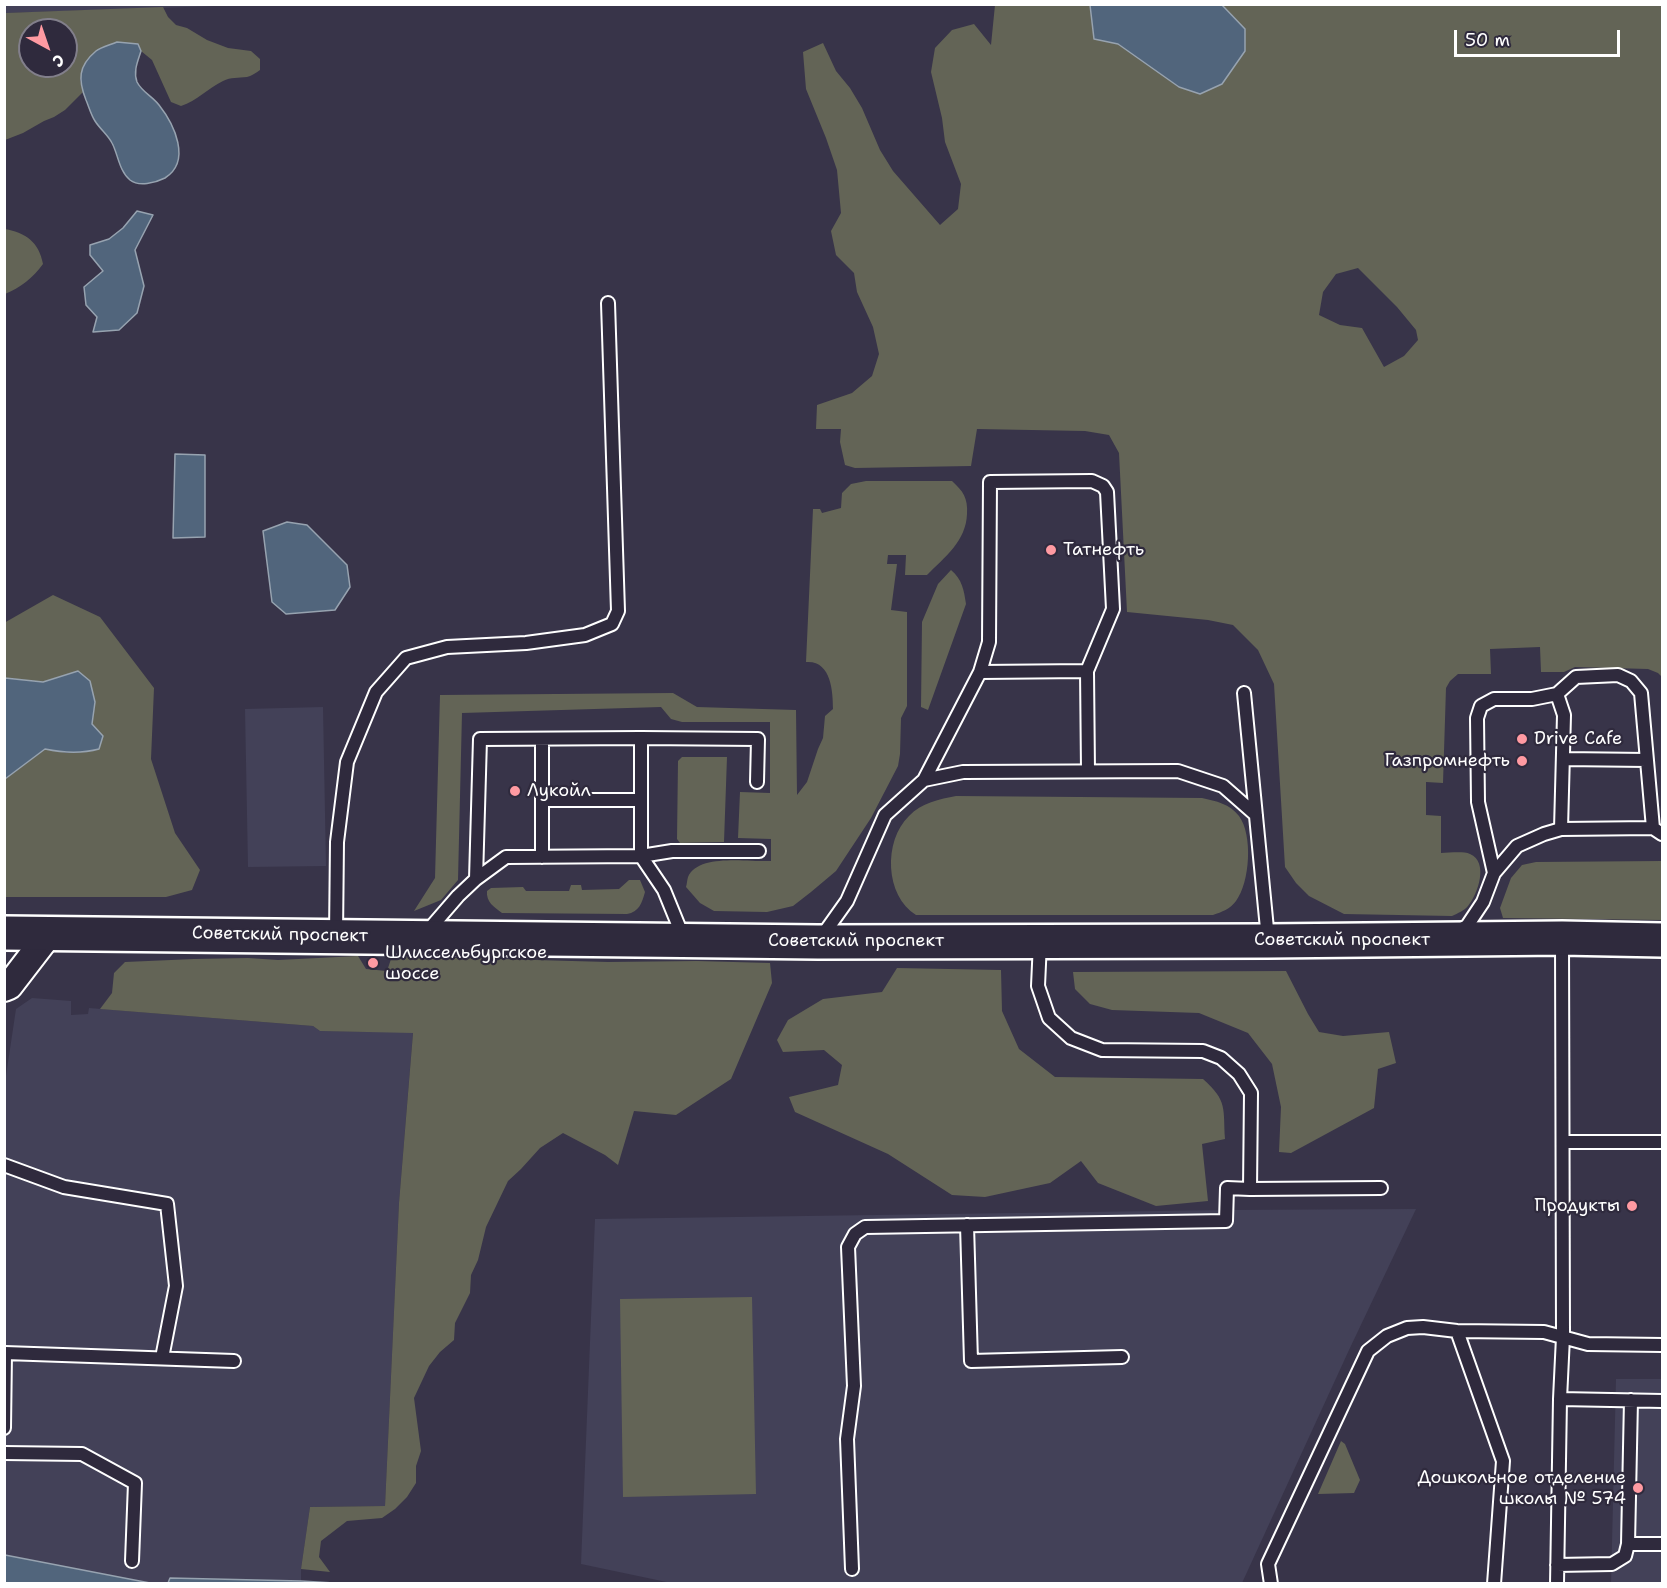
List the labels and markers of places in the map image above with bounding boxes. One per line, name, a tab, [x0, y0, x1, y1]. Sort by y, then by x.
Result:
place label: Татнефть	[1063, 539, 1144, 561]
marker: Татнефть	[1044, 543, 1058, 557]
place label: Drive Cafe	[1534, 728, 1622, 750]
marker: Drive Cafe	[1515, 732, 1529, 746]
place label: Газпромнефть	[1385, 750, 1510, 772]
marker: Газпромнефть	[1515, 754, 1529, 768]
place label: Лукойл	[527, 780, 591, 802]
marker: Лукойл	[508, 784, 522, 798]
place label: Шлиссельбургское шоссе	[385, 942, 547, 984]
marker: Шлиссельбургское шоссе	[366, 956, 380, 970]
place label: Продукты	[1534, 1195, 1620, 1217]
marker: Продукты	[1625, 1199, 1639, 1213]
place label: Дошкольное отделение школы № 574	[1417, 1467, 1626, 1510]
marker: Дошкольное отделение школы № 574	[1631, 1481, 1645, 1495]

